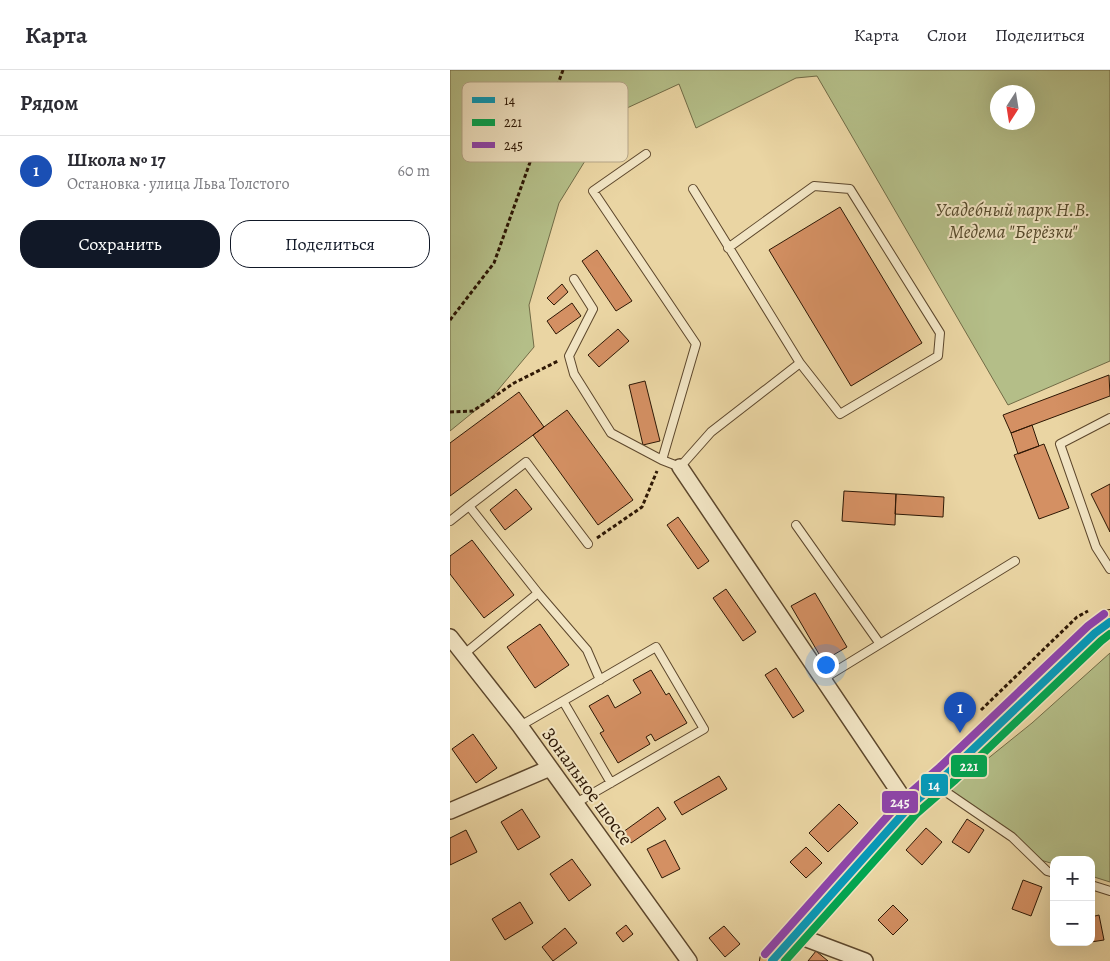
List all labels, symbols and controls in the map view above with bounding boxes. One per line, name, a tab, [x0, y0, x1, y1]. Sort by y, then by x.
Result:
text: Карта	[25, 19, 87, 51]
text: Карта	[854, 23, 899, 47]
text: Слои	[927, 23, 967, 47]
text: Поделиться	[995, 23, 1085, 47]
legend	[462, 82, 628, 162]
north arrow	[990, 85, 1035, 130]
text: Рядом	[20, 89, 78, 117]
text: 14	[504, 91, 515, 110]
text: 221	[504, 113, 522, 132]
text: 245	[504, 136, 523, 155]
text: Школа № 17	[67, 147, 166, 173]
text: 1	[33, 160, 39, 182]
text: 60 m	[398, 160, 430, 182]
text: Остановка · улица Льва Толстого	[67, 173, 289, 195]
park label: Усадебный парк Н.В. Медема "Берёзки"	[936, 197, 1090, 245]
button: Сохранить	[20, 220, 220, 268]
button: Поделиться	[230, 220, 430, 268]
your location	[813, 652, 839, 678]
pin: 1	[944, 692, 976, 733]
street label: Зональное шоссе	[536, 722, 639, 851]
line badge: 221	[950, 754, 988, 778]
text: 221	[960, 757, 978, 776]
line badge: 14	[920, 773, 949, 797]
text: 14	[928, 776, 940, 795]
line badge: 245	[881, 790, 919, 814]
text: 245	[890, 793, 910, 812]
map controls	[1050, 856, 1095, 946]
button: +	[1050, 856, 1095, 901]
button: −	[1050, 901, 1095, 946]

